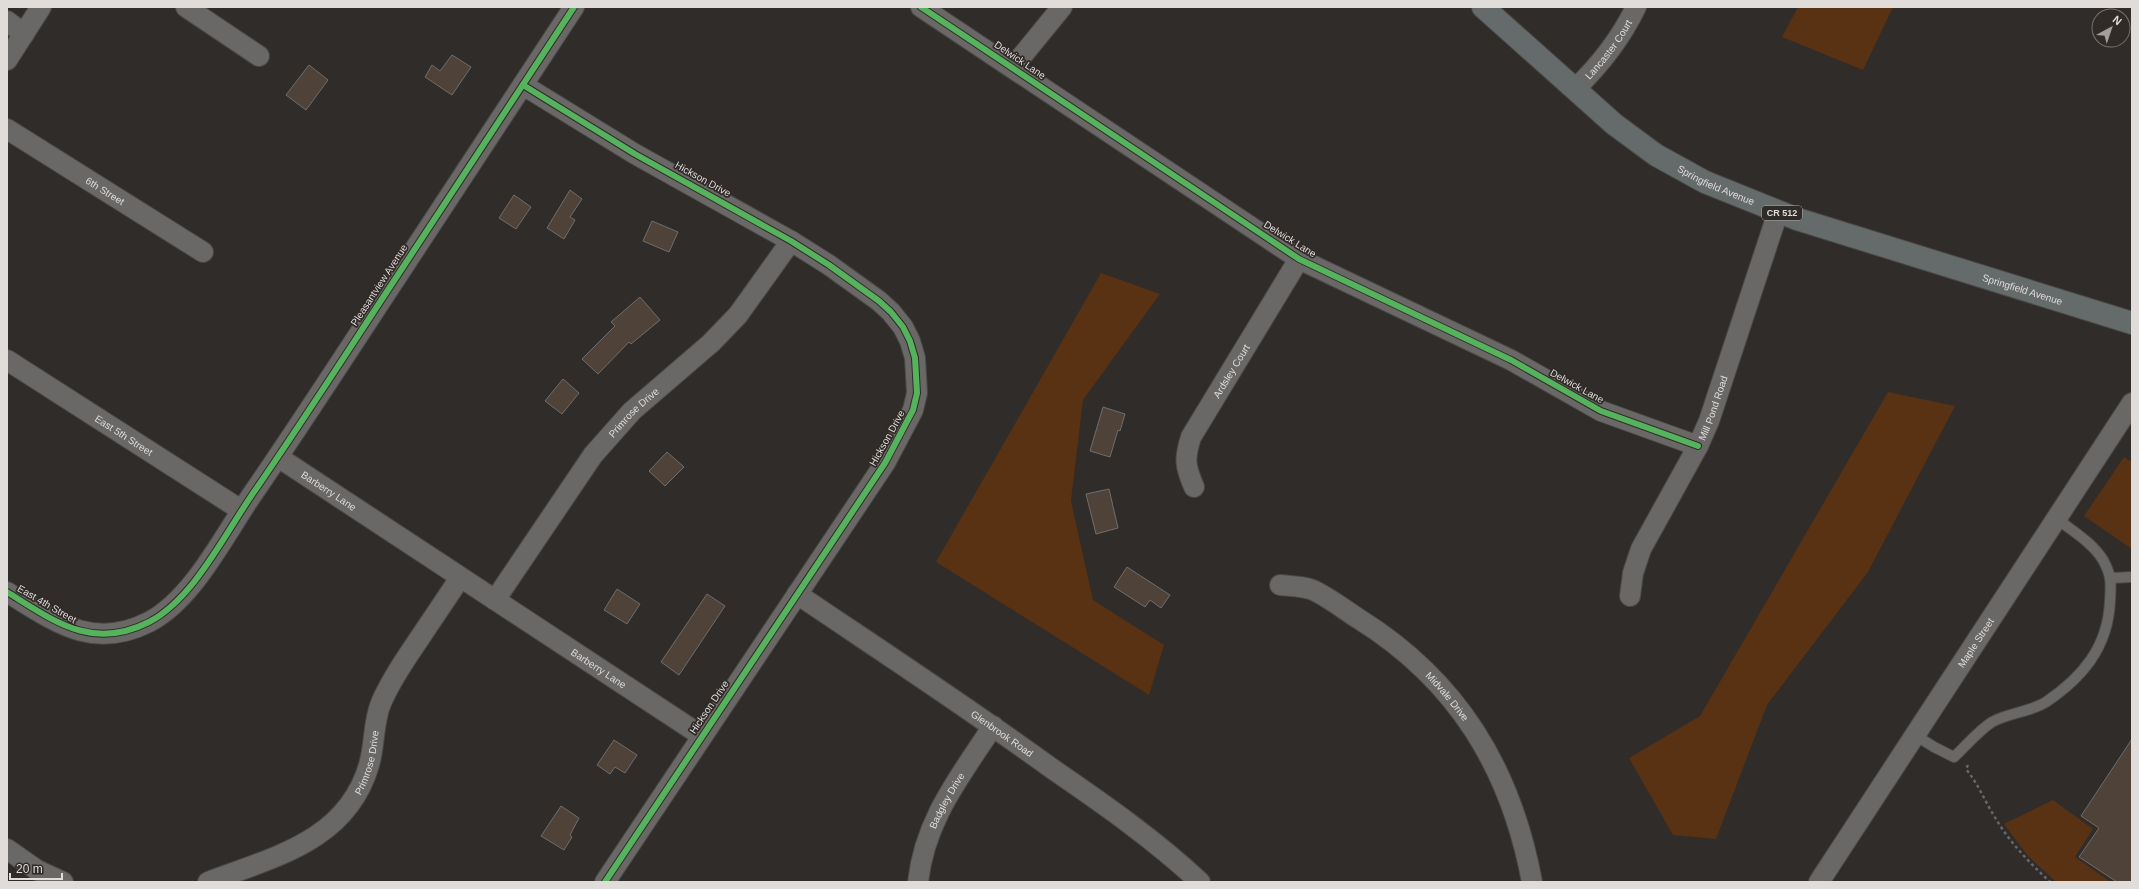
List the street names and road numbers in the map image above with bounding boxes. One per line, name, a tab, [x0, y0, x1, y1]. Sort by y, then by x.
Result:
street label: Lancaster Court	[1583, 18, 1634, 81]
street label: Delwick Lane	[992, 39, 1048, 81]
street label: Hickson Drive	[673, 159, 733, 199]
street label: Springfield Avenue	[1676, 162, 1756, 207]
street label: 6th Street	[84, 174, 127, 207]
road number: CR 512	[1762, 206, 1802, 220]
street label: Delwick Lane	[1262, 219, 1318, 260]
street label: Pleasantview Avenue	[349, 242, 410, 328]
street label: Springfield Avenue	[1981, 271, 2064, 307]
street label: Ardsley Court	[1211, 342, 1252, 400]
street label: Delwick Lane	[1548, 367, 1606, 405]
street label: Mill Pond Road	[1696, 374, 1729, 442]
street label: Primrose Drive	[606, 385, 661, 439]
street label: Hickson Drive	[867, 408, 907, 468]
street label: East 5th Street	[93, 413, 155, 458]
street label: Barberry Lane	[299, 469, 359, 513]
street label: East 4th Street	[16, 583, 79, 625]
street label: Maple Street	[1955, 616, 1996, 669]
street label: Barberry Lane	[569, 646, 629, 690]
street label: Midvale Drive	[1424, 669, 1472, 723]
street label: Hickson Drive	[687, 678, 731, 736]
street label: Glenbrook Road	[969, 708, 1035, 759]
street label: Primrose Drive	[352, 729, 380, 796]
street label: Badgley Drive	[927, 770, 966, 830]

